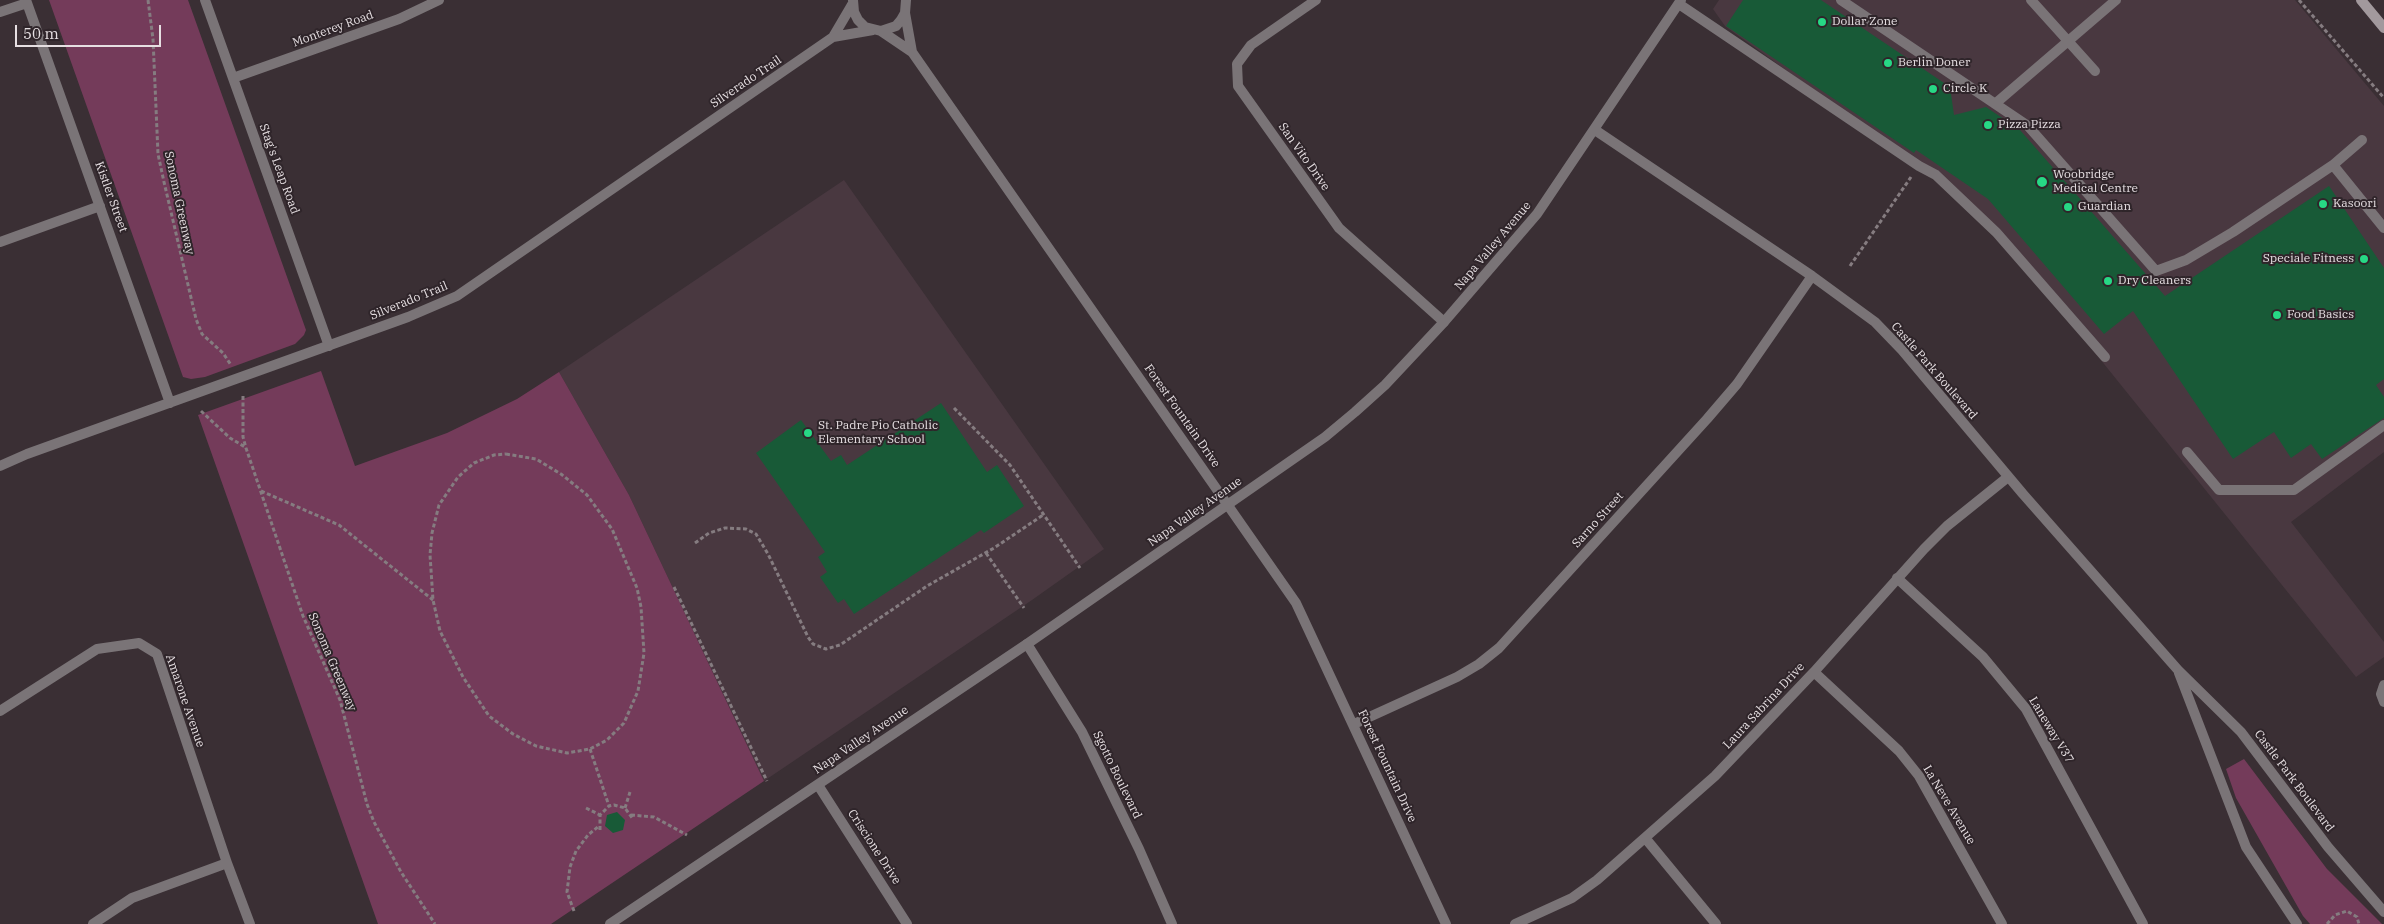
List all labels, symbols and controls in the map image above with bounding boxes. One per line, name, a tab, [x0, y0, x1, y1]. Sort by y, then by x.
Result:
street label: Monterey Road	[291, 8, 375, 50]
scale bar	[18, 15, 164, 47]
place label: Dollar Zone	[1832, 15, 1898, 29]
marker: Dollar Zone	[1816, 16, 1828, 28]
text: 50 m	[23, 24, 59, 43]
street label: Silverado Trail	[708, 53, 784, 111]
place label: Berlin Doner	[1898, 56, 1970, 70]
marker: Berlin Doner	[1882, 57, 1894, 69]
place label: Circle K	[1943, 82, 1987, 96]
marker: Circle K	[1927, 83, 1939, 95]
place label: Pizza Pizza	[1998, 118, 2061, 132]
marker: Pizza Pizza	[1982, 119, 1994, 131]
street label: San Vito Drive	[1275, 120, 1333, 194]
street label: Stag's Leap Road	[256, 122, 302, 216]
street label: Sonoma Greenway	[161, 150, 197, 256]
street label: Kistler Street	[92, 160, 130, 234]
place label: Woobridge Medical Centre	[2053, 168, 2138, 196]
marker: Woobridge Medical Centre	[2035, 175, 2049, 189]
place label: Kasoori	[2333, 197, 2376, 211]
marker: Kasoori	[2317, 198, 2329, 210]
street label: Napa Valley Avenue	[1452, 199, 1534, 293]
place label: Guardian	[2078, 200, 2131, 214]
marker: Guardian	[2062, 201, 2074, 213]
place label: Speciale Fitness	[2263, 252, 2354, 266]
marker: Speciale Fitness	[2358, 253, 2370, 265]
place label: Dry Cleaners	[2118, 274, 2191, 288]
marker: Dry Cleaners	[2102, 275, 2114, 287]
street label: Silverado Trail	[368, 279, 450, 323]
place label: Food Basics	[2287, 308, 2354, 322]
marker: Food Basics	[2271, 309, 2283, 321]
street label: Castle Park Boulevard	[1888, 320, 1980, 422]
street label: Forest Fountain Drive	[1141, 362, 1223, 470]
place label: St. Padre Pio Catholic Elementary School	[818, 419, 938, 447]
marker: St. Padre Pio Catholic Elementary School	[802, 427, 814, 439]
street label: Napa Valley Avenue	[1145, 474, 1245, 550]
street label: Sarno Street	[1569, 489, 1627, 551]
street label: Sonoma Greenway	[305, 611, 359, 713]
street label: Amarone Avenue	[162, 653, 208, 749]
street label: Laura Sabrina Drive	[1720, 660, 1808, 752]
street label: Laneway V37	[2026, 694, 2076, 766]
street label: Napa Valley Avenue	[811, 703, 911, 777]
street label: Forest Fountain Drive	[1355, 707, 1419, 825]
street label: Castle Park Boulevard	[2251, 727, 2337, 835]
street label: Sgotto Boulevard	[1090, 729, 1144, 821]
street label: La Neve Avenue	[1920, 763, 1978, 847]
street label: Criscione Drive	[844, 807, 904, 887]

